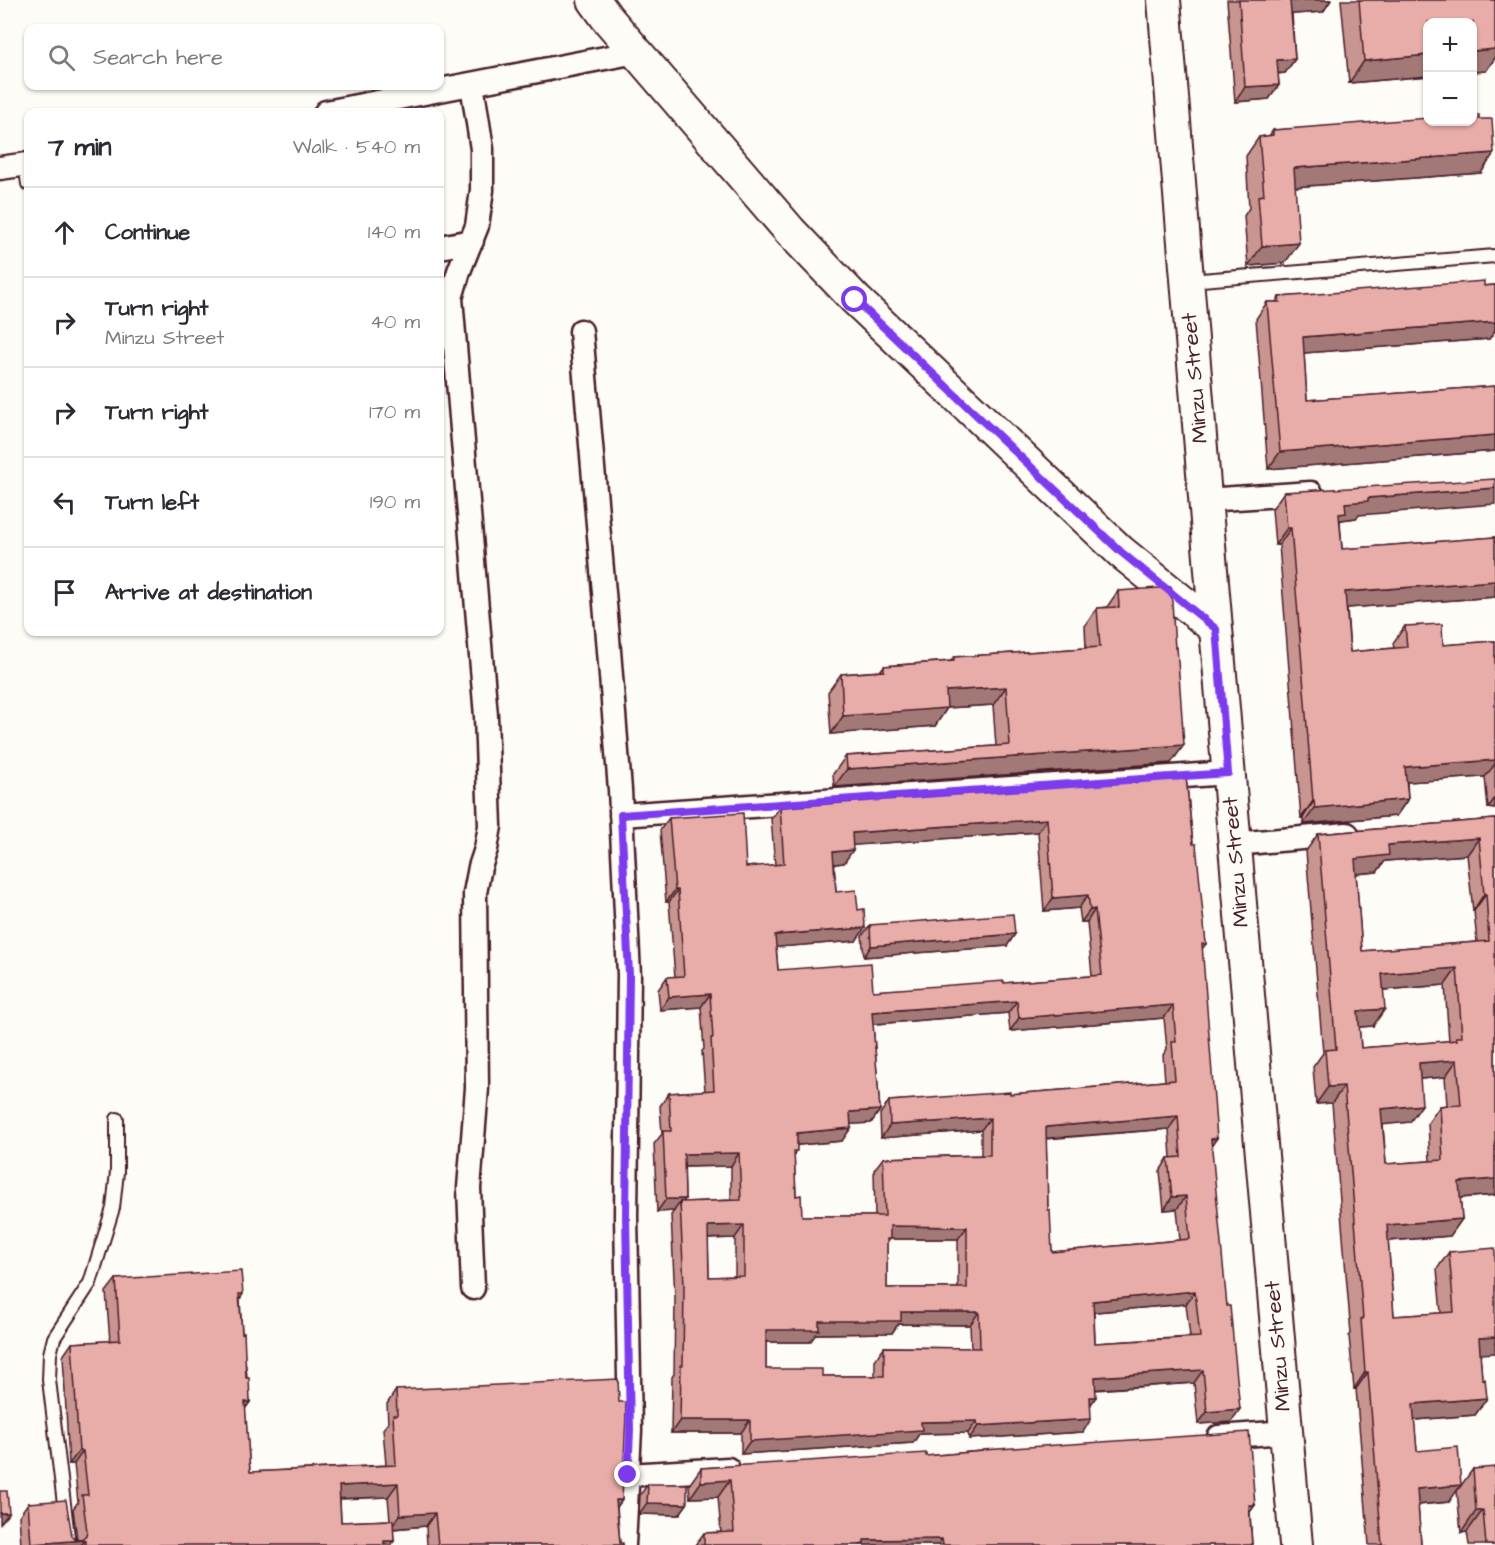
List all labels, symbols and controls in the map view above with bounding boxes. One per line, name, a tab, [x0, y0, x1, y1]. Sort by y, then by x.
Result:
map controls	[1423, 18, 1477, 126]
button: +	[1423, 18, 1477, 72]
search box	[24, 24, 444, 90]
icon: search	[45, 41, 78, 74]
text: Search here	[93, 42, 223, 73]
button: −	[1423, 72, 1477, 126]
text: 7 min	[48, 129, 112, 165]
text: Walk · 540 m	[293, 133, 420, 161]
icon: ahead	[48, 216, 81, 249]
text: Continue	[105, 217, 190, 248]
text: 140 m	[368, 218, 420, 246]
route start	[841, 286, 867, 312]
text: Turn right	[105, 293, 208, 324]
icon: right	[48, 306, 81, 339]
text: 40 m	[370, 308, 420, 336]
street label: Minzu Street	[1174, 311, 1216, 445]
text: Minzu Street	[105, 324, 224, 352]
icon: right	[48, 396, 81, 429]
text: Turn right	[105, 397, 208, 428]
text: 170 m	[369, 398, 420, 426]
icon: left	[48, 486, 81, 519]
text: Turn left	[105, 487, 199, 518]
text: 190 m	[370, 488, 420, 516]
icon: arrive	[48, 576, 81, 609]
text: Arrive at destination	[105, 577, 312, 608]
street label: Minzu Street	[1215, 795, 1257, 929]
street label: Minzu Street	[1257, 1279, 1299, 1413]
route end	[614, 1461, 640, 1487]

